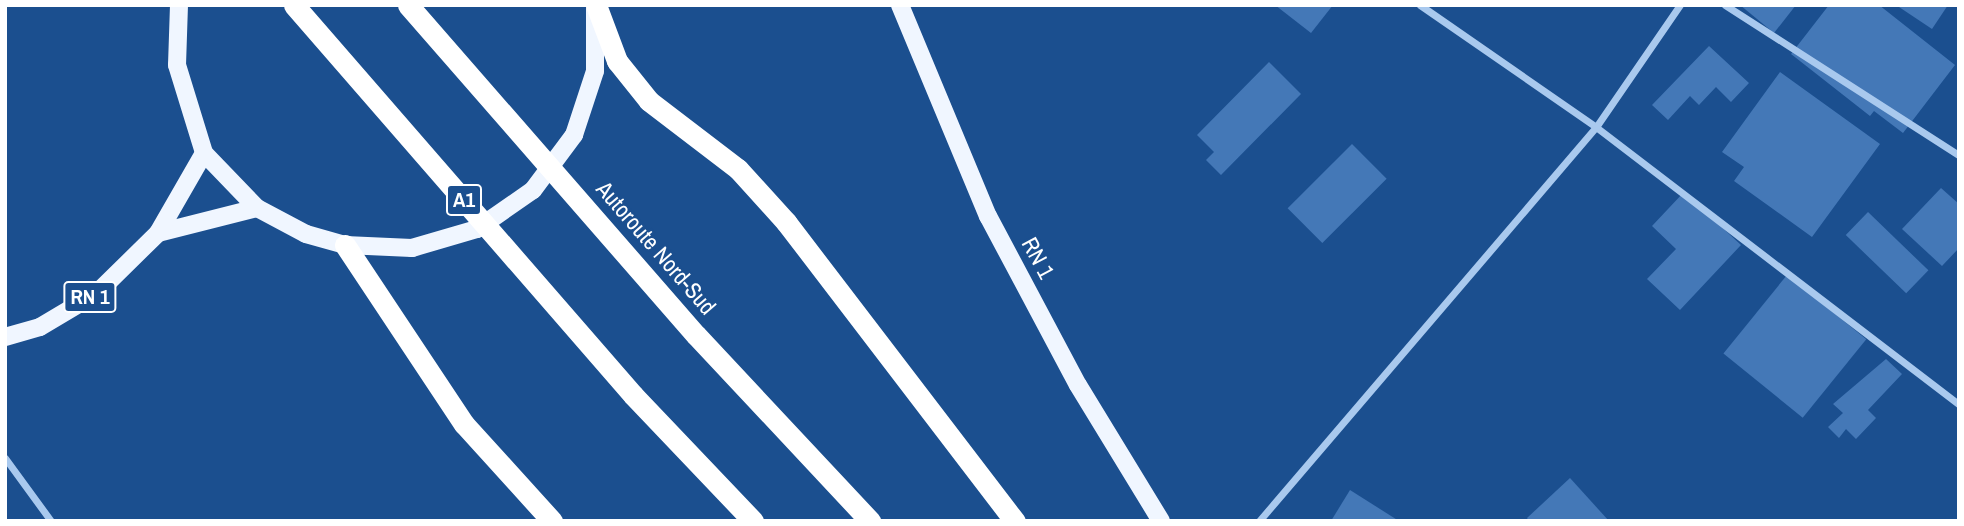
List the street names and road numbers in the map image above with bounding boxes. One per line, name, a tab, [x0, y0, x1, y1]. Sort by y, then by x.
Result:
street label: Autoroute Nord-Sud	[591, 176, 721, 320]
road number: A1	[445, 182, 483, 218]
street label: RN 1	[1016, 233, 1060, 283]
road number: RN 1	[62, 280, 118, 314]

